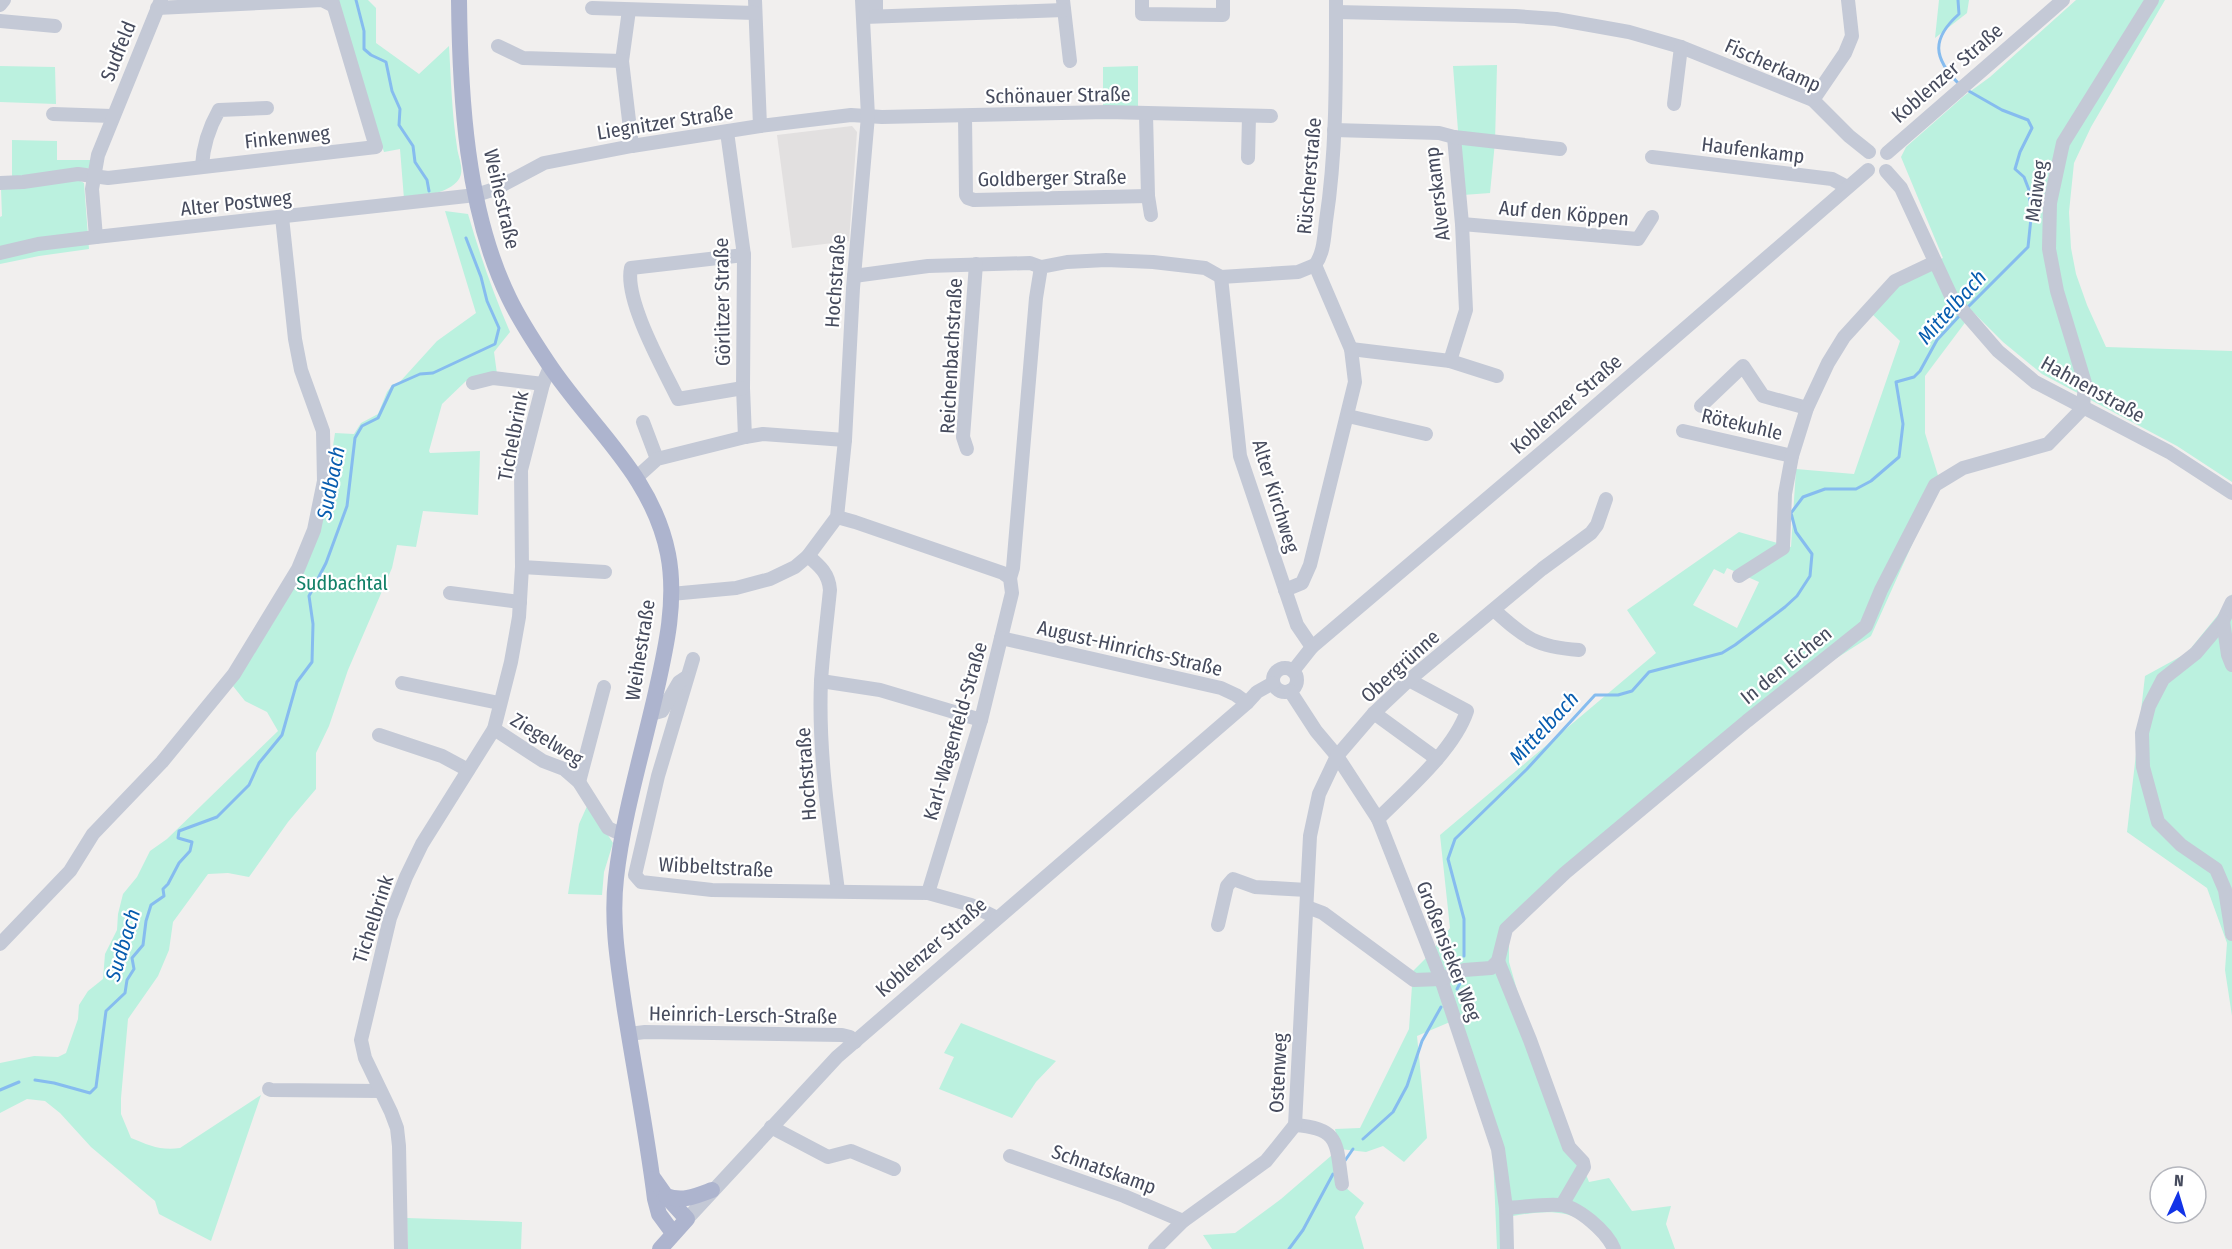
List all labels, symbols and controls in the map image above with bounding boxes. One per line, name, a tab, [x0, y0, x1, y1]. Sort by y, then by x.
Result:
street label: Sudfeld	[95, 17, 141, 85]
street label: Koblenzer Straße	[1886, 18, 2008, 128]
street label: Fischerkamp	[1721, 33, 1825, 97]
street label: Schönauer Straße	[985, 82, 1131, 108]
street label: Liegnitzer Straße	[595, 99, 735, 145]
street label: Rüscherstraße	[1292, 116, 1326, 236]
street label: Finkenweg	[243, 121, 331, 153]
street label: Haufenkamp	[1700, 132, 1806, 168]
street label: Alverskamp	[1419, 146, 1455, 242]
street label: Weihestraße	[479, 147, 525, 251]
street label: Maiweg	[2020, 158, 2052, 223]
street label: Goldberger Straße	[977, 165, 1127, 191]
street label: Alter Postweg	[179, 185, 293, 221]
street label: Auf den Köppen	[1498, 195, 1630, 231]
street label: Hochstraße	[820, 233, 850, 329]
street label: Görlitzer Straße	[709, 238, 735, 366]
water label: Mittelbach	[1912, 265, 1992, 349]
street label: Reichenbachstraße	[935, 277, 967, 435]
street label: Koblenzer Straße	[1505, 349, 1627, 459]
street label: Hahnenstraße	[2037, 351, 2149, 427]
street label: Tichelbrink	[493, 388, 534, 483]
street label: Rötekuhle	[1699, 403, 1785, 445]
street label: Alter Kirchweg	[1247, 436, 1305, 556]
water label: Sudbach	[311, 444, 351, 523]
park label: Sudbachtal	[296, 571, 388, 595]
street label: Weihestraße	[620, 598, 660, 702]
street label: August-Hinrichs-Straße	[1035, 615, 1225, 681]
street label: In den Eichen	[1736, 621, 1836, 709]
street label: Obergrünne	[1356, 624, 1444, 708]
street label: Karl-Wagenfeld-Straße	[918, 639, 992, 823]
water label: Mittelbach	[1504, 686, 1584, 770]
street label: Ziegelweg	[506, 707, 588, 771]
street label: Hochstraße	[791, 726, 821, 822]
street label: Wibbeltstraße	[658, 852, 774, 882]
street label: Tichelbrink	[348, 871, 399, 966]
street label: Großensieker Weg	[1411, 878, 1487, 1025]
street label: Koblenzer Straße	[870, 892, 992, 1002]
water label: Sudbach	[99, 906, 146, 985]
street label: Heinrich-Lersch-Straße	[649, 1001, 837, 1029]
street label: Ostenweg	[1264, 1032, 1292, 1114]
street label: Schnatskamp	[1049, 1139, 1159, 1199]
north arrow	[2148, 1165, 2208, 1225]
text: N	[2174, 1171, 2184, 1190]

